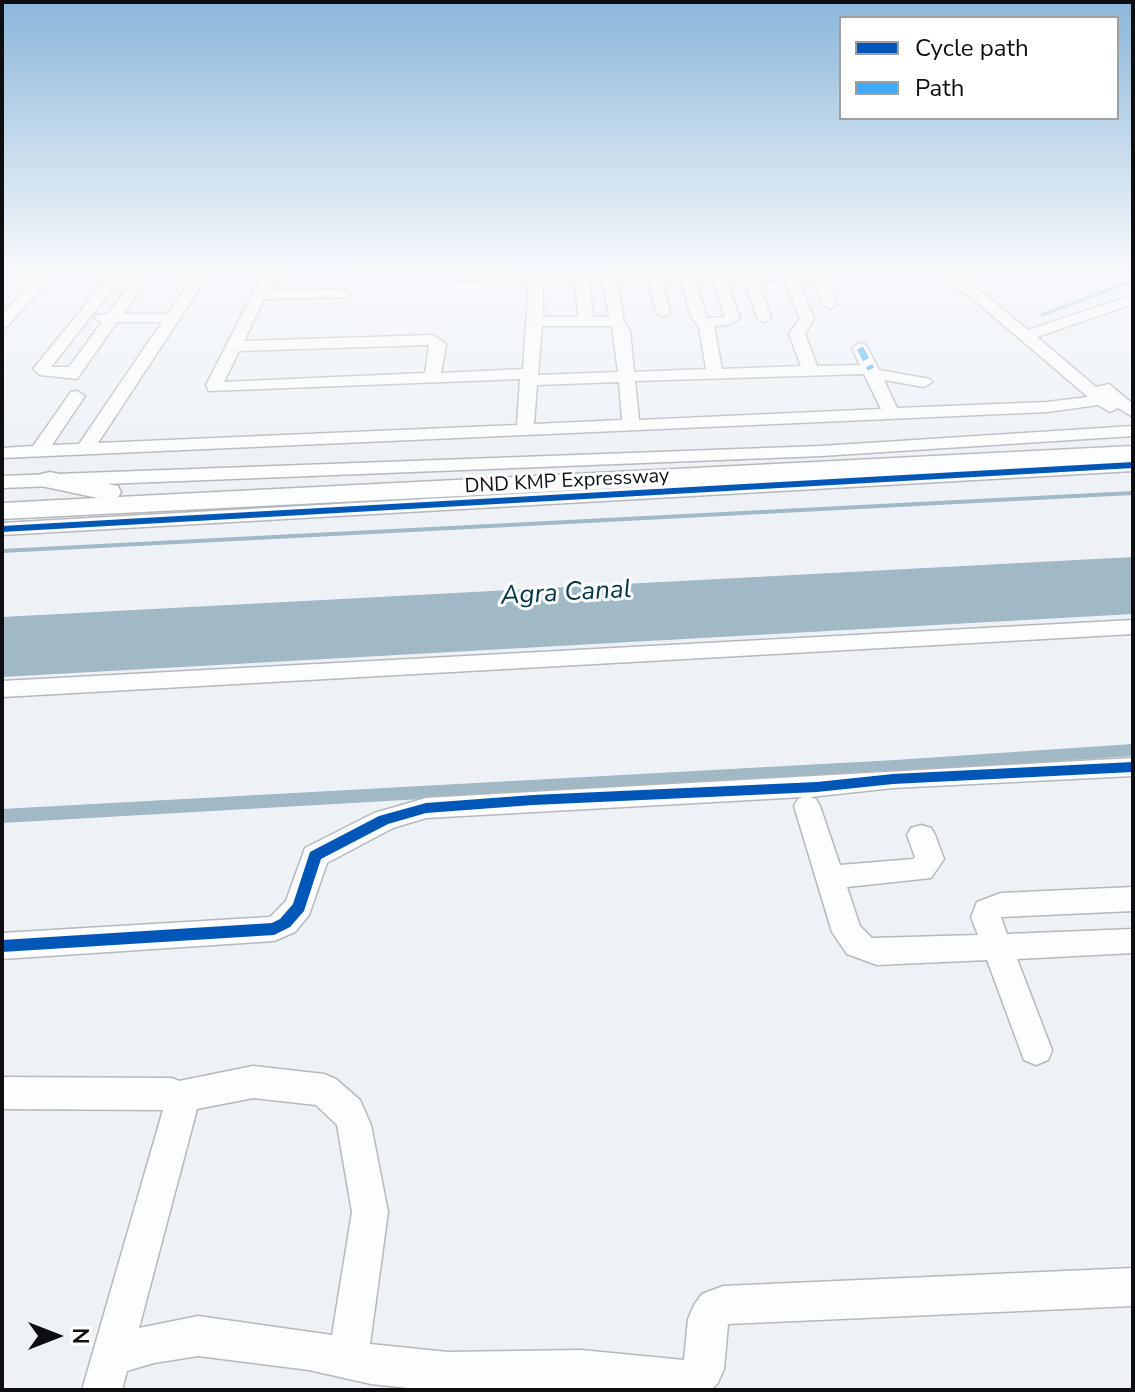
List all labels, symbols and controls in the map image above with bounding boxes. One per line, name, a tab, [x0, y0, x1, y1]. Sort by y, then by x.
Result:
legend	[839, 16, 1119, 120]
text: Cycle path	[915, 32, 1029, 64]
text: Path	[915, 72, 964, 104]
street label: DND KMP Expressway	[464, 465, 670, 499]
water label: Agra Canal	[500, 575, 632, 613]
north arrow	[16, 1296, 96, 1376]
text: N	[65, 1328, 95, 1344]

